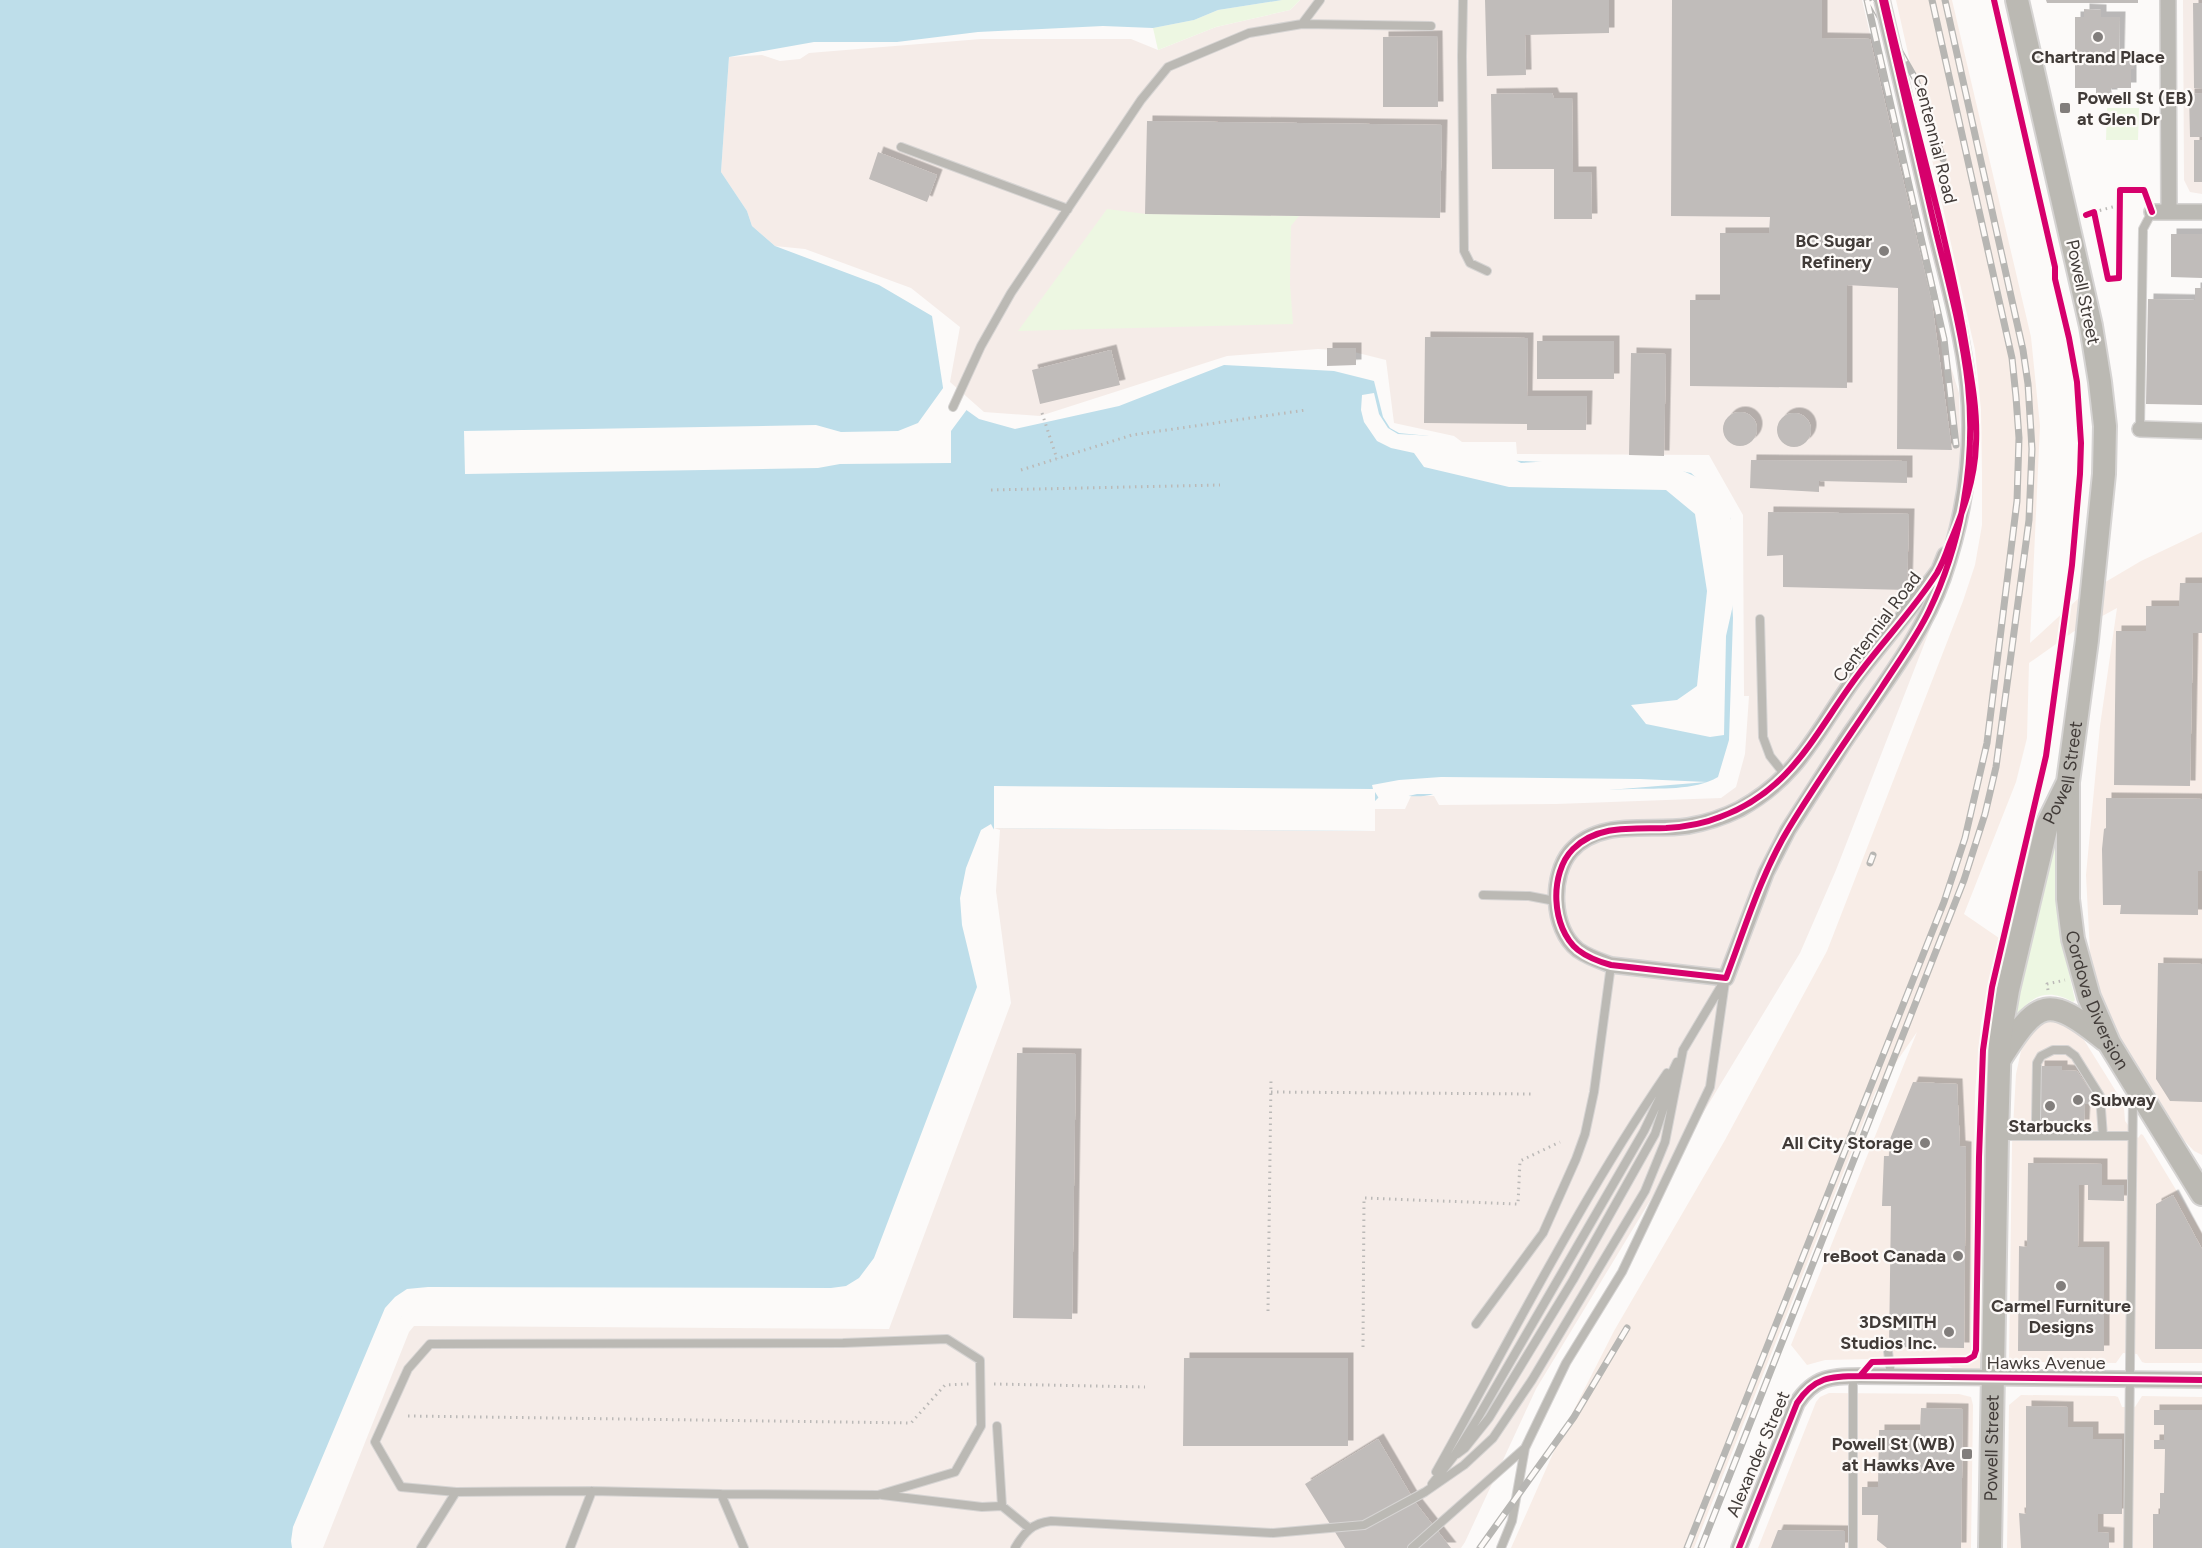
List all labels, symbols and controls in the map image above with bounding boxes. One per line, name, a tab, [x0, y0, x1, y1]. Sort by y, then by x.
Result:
marker: Chartrand Place	[2091, 30, 2105, 44]
place label: Chartrand Place	[2031, 46, 2165, 68]
street label: Centennial Road	[1908, 72, 1962, 206]
place label: Powell St (EB) at Glen Dr	[2077, 87, 2194, 130]
marker: Powell St (EB) at Glen Dr	[2058, 101, 2072, 115]
place label: BC Sugar Refinery	[1795, 230, 1873, 273]
street label: Powell Street	[2061, 237, 2105, 347]
marker: BC Sugar Refinery	[1877, 244, 1891, 258]
street label: Centennial Road	[1828, 567, 1926, 687]
street label: Powell Street	[2038, 720, 2087, 828]
street label: Cordova Diversion	[2061, 929, 2134, 1074]
place label: Subway	[2090, 1089, 2157, 1111]
marker: Subway	[2071, 1093, 2085, 1107]
marker: Starbucks	[2043, 1099, 2057, 1113]
place label: Starbucks	[2008, 1115, 2092, 1137]
place label: All City Storage	[1782, 1132, 1913, 1154]
marker: All City Storage	[1918, 1136, 1932, 1150]
place label: reBoot Canada	[1823, 1245, 1946, 1267]
marker: reBoot Canada	[1951, 1249, 1965, 1263]
marker: Carmel Furniture Designs	[2054, 1279, 2068, 1293]
place label: Carmel Furniture Designs	[1991, 1295, 2131, 1338]
place label: 3DSMITH Studios Inc.	[1840, 1311, 1937, 1354]
marker: 3DSMITH Studios Inc.	[1942, 1325, 1956, 1339]
street label: Hawks Avenue	[1986, 1352, 2106, 1374]
street label: Alexander Street	[1722, 1387, 1795, 1520]
street label: Powell Street	[1980, 1394, 2004, 1502]
place label: Powell St (WB) at Hawks Ave	[1831, 1433, 1955, 1476]
marker: Powell St (WB) at Hawks Ave	[1960, 1447, 1974, 1461]

